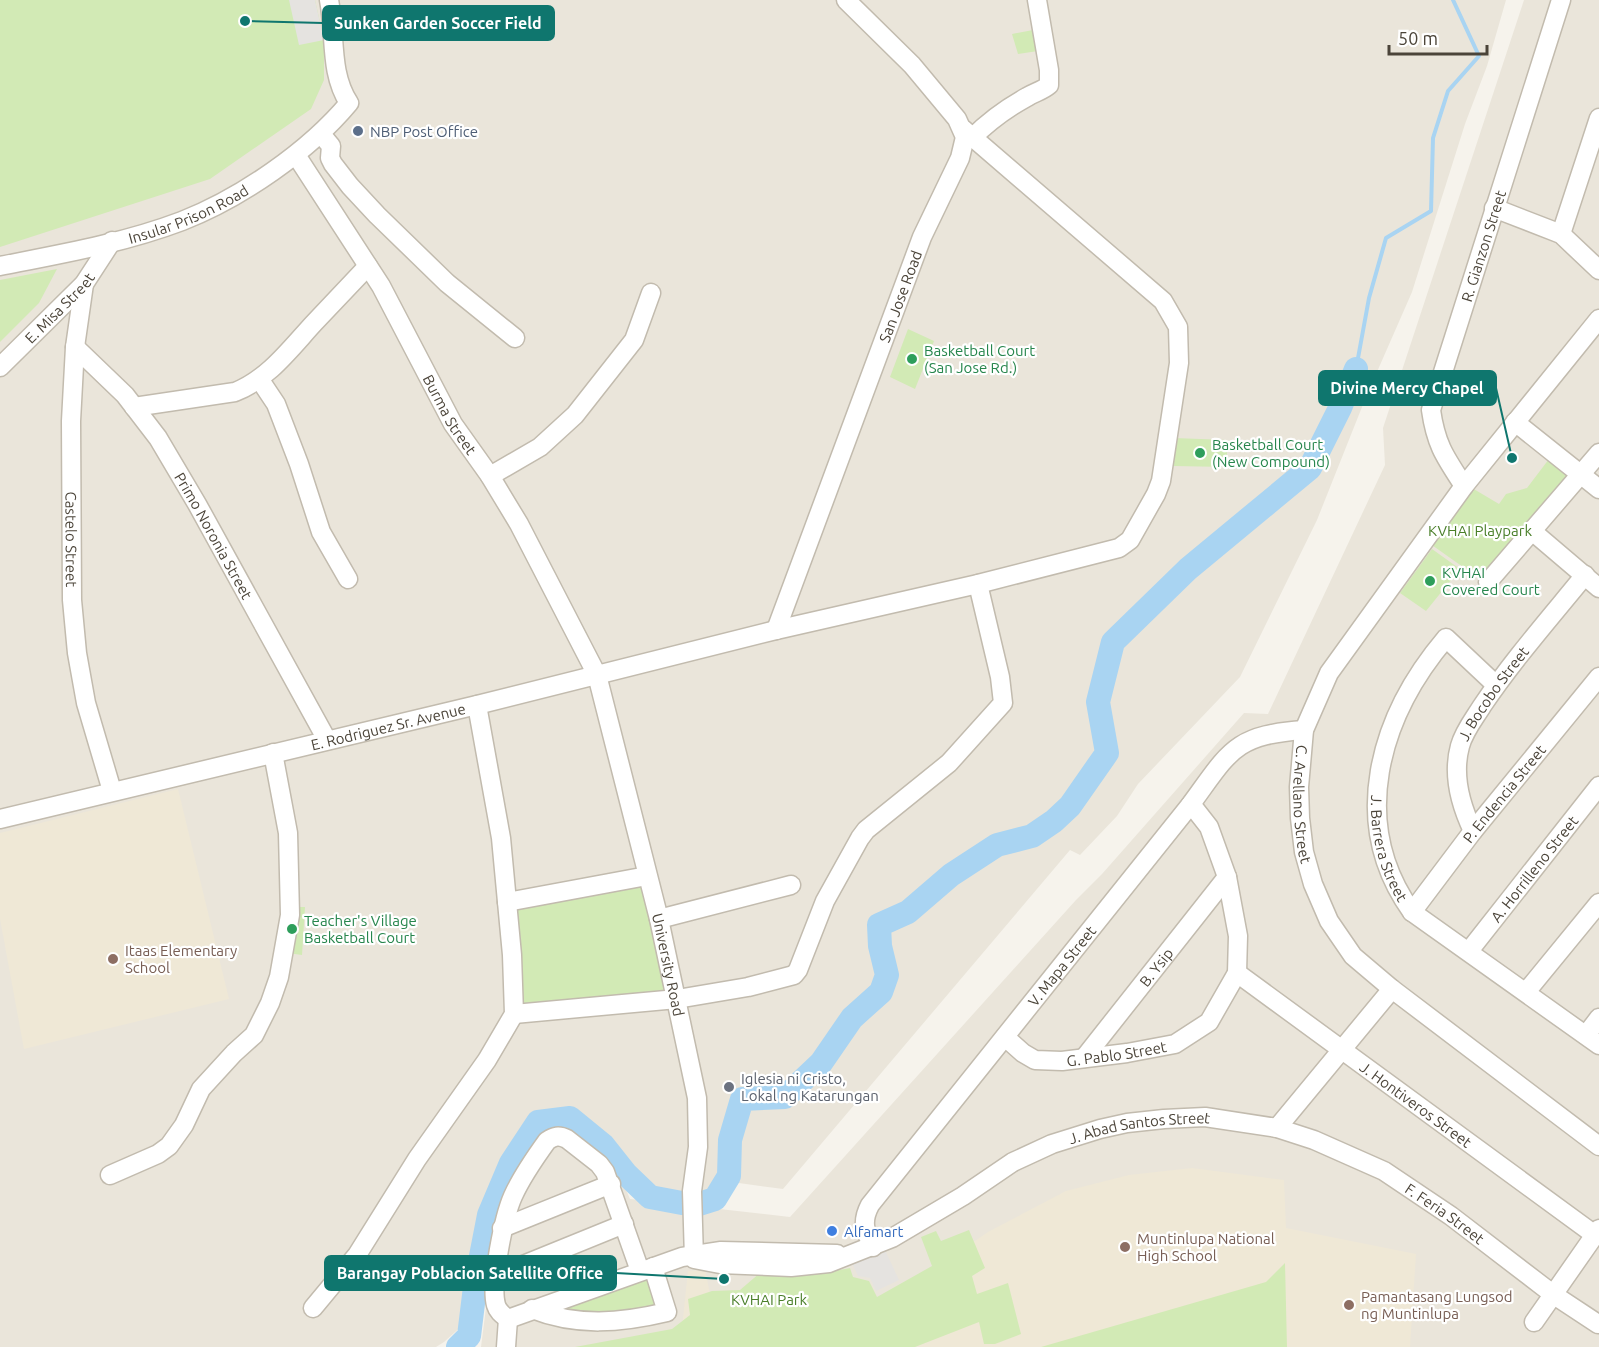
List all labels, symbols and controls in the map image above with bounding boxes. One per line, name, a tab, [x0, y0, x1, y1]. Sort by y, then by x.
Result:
callout: Sunken Garden Soccer Field	[323, 6, 554, 40]
text: Sunken Garden Soccer Field	[334, 14, 542, 32]
scale bar	[1389, 18, 1486, 56]
text: 50 m	[1398, 28, 1438, 48]
place label: NBP Post Office	[370, 123, 478, 140]
marker: NBP Post Office	[351, 124, 365, 138]
street label: Insular Prison Road	[126, 181, 251, 246]
street label: R. Gianzon Street	[1457, 188, 1509, 304]
street label: San Jose Road	[875, 248, 925, 345]
street label: E. Misa Street	[21, 269, 98, 346]
place label: Basketball Court (San Jose Rd.)	[924, 342, 1035, 376]
marker: Basketball Court (San Jose Rd.)	[905, 352, 919, 366]
callout: Divine Mercy Chapel	[1319, 371, 1496, 405]
street label: Burma Street	[420, 372, 480, 458]
text: Divine Mercy Chapel	[1330, 379, 1484, 397]
place label: Basketball Court (New Compound)	[1212, 436, 1330, 470]
marker: Basketball Court (New Compound)	[1193, 446, 1207, 460]
street label: Primo Noronia Street	[172, 469, 256, 602]
street label: Castelo Street	[63, 491, 80, 587]
park label: KVHAI Playpark	[1428, 522, 1532, 539]
place label: KVHAI Covered Court	[1442, 564, 1540, 598]
marker: KVHAI Covered Court	[1423, 574, 1437, 588]
street label: J. Bocobo Street	[1454, 643, 1532, 743]
street label: E. Rodriguez Sr. Avenue	[309, 700, 467, 753]
street label: P. Endencia Street	[1459, 741, 1549, 846]
street label: C. Arellano Street	[1290, 744, 1315, 865]
street label: J. Barrera Street	[1368, 795, 1411, 904]
street label: A. Horrilleno Street	[1487, 812, 1581, 925]
street label: University Road	[649, 911, 688, 1018]
place label: Teacher's Village Basketball Court	[304, 912, 417, 946]
marker: Teacher's Village Basketball Court	[285, 922, 299, 936]
street label: V. Mapa Street	[1024, 922, 1099, 1009]
place label: Itaas Elementary School	[125, 942, 237, 976]
street label: B. Ysip	[1136, 944, 1176, 990]
marker: Itaas Elementary School	[106, 952, 120, 966]
street label: G. Pablo Street	[1066, 1037, 1168, 1069]
street label: J. Hontiveros Street	[1357, 1058, 1475, 1151]
place label: Iglesia ni Cristo, Lokal ng Katarungan	[741, 1070, 879, 1104]
marker: Iglesia ni Cristo, Lokal ng Katarungan	[722, 1080, 736, 1094]
street label: J. Abad Santos Street	[1066, 1109, 1212, 1147]
street label: F. Feria Street	[1402, 1179, 1488, 1247]
place label: Alfamart	[844, 1223, 903, 1240]
marker: Alfamart	[825, 1224, 839, 1238]
place label: Muntinlupa National High School	[1137, 1230, 1275, 1264]
marker: Muntinlupa National High School	[1118, 1240, 1132, 1254]
callout: Barangay Poblacion Satellite Office	[325, 1256, 616, 1290]
text: Barangay Poblacion Satellite Office	[337, 1264, 603, 1282]
place label: Pamantasang Lungsod ng Muntinlupa	[1361, 1288, 1513, 1322]
park label: KVHAI Park	[731, 1291, 808, 1308]
marker: Pamantasang Lungsod ng Muntinlupa	[1342, 1298, 1356, 1312]

